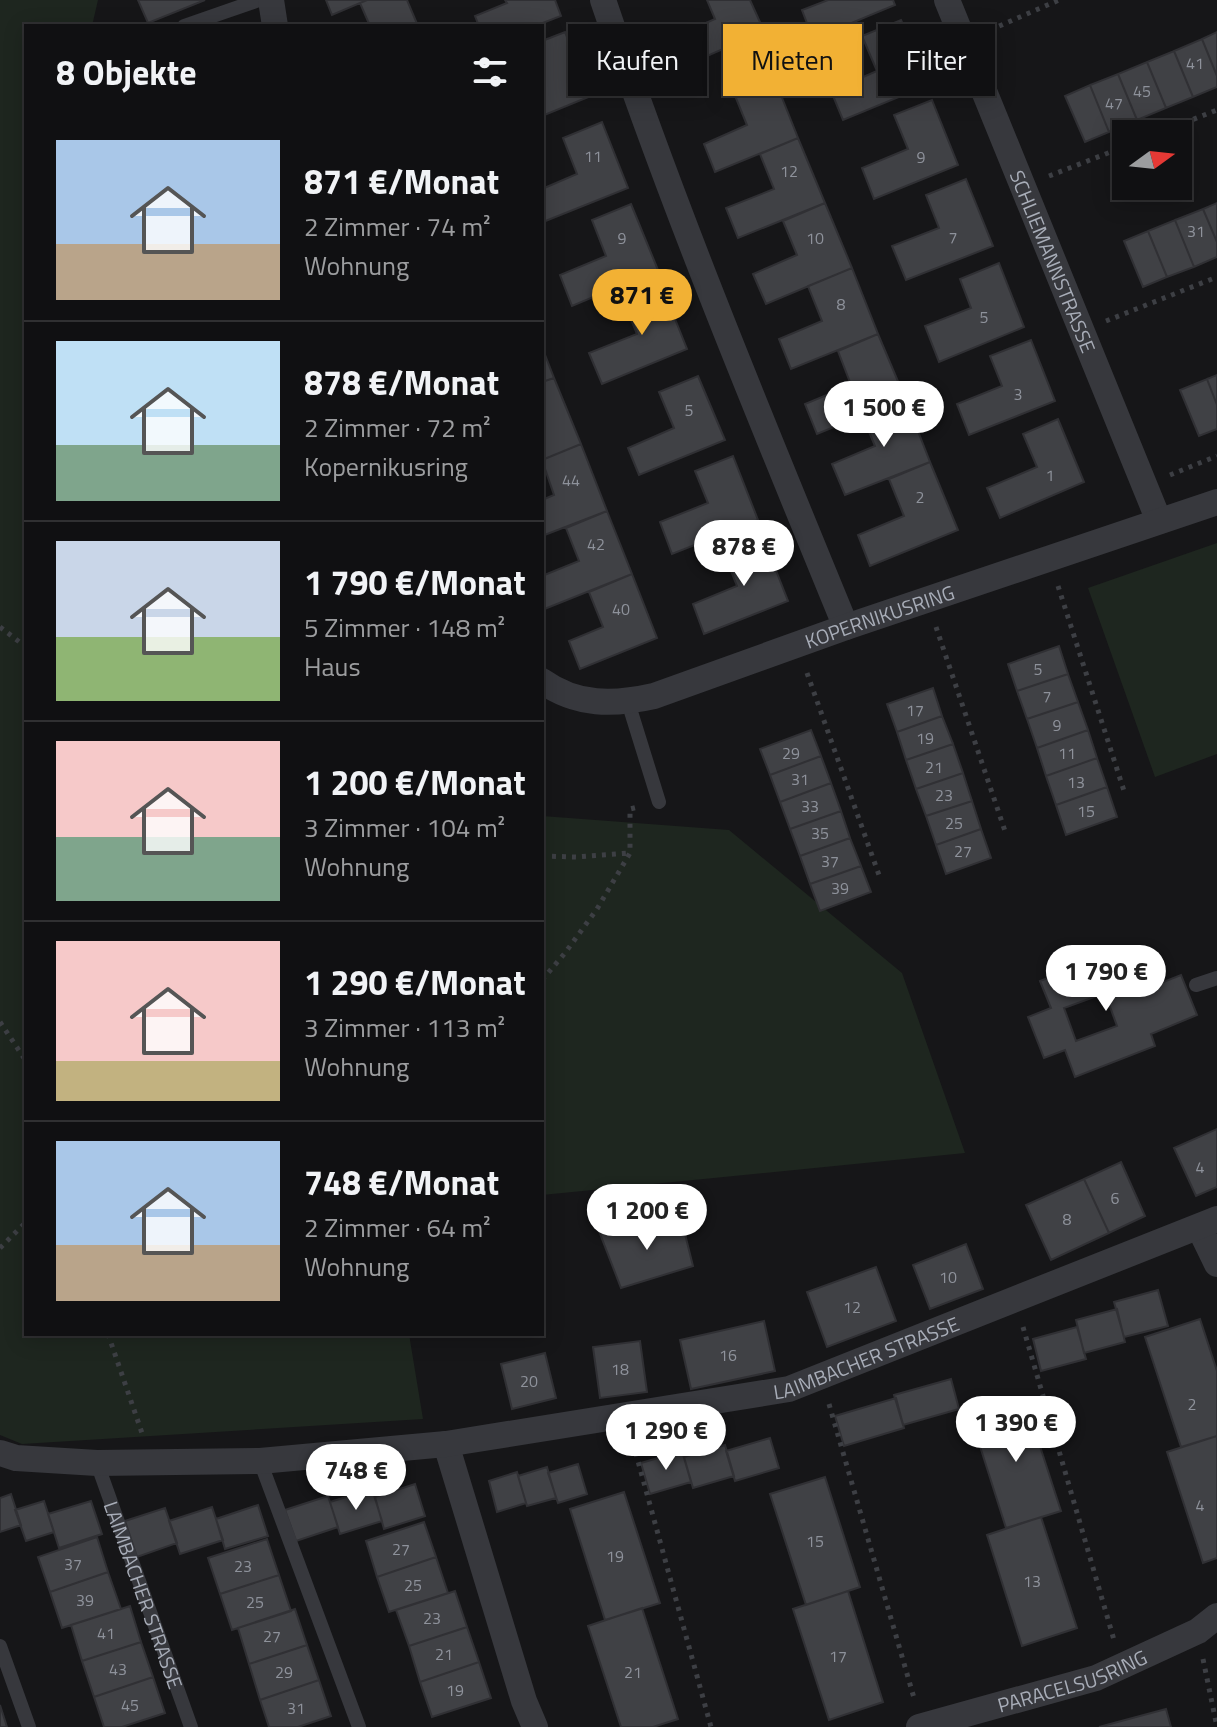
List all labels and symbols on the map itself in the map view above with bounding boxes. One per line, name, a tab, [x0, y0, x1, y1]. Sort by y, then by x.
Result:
house number: 41	[1186, 51, 1204, 75]
house number: 45	[1133, 79, 1151, 103]
house number: 47	[1105, 91, 1123, 115]
north arrow	[1112, 120, 1192, 200]
house number: 11	[584, 144, 602, 168]
house number: 9	[917, 145, 926, 169]
house number: 12	[780, 159, 798, 183]
street label: SCHLIEMANNSTRASSE	[1002, 165, 1104, 357]
house number: 31	[1187, 219, 1205, 243]
house number: 7	[949, 225, 957, 249]
house number: 9	[618, 226, 627, 250]
house number: 10	[806, 226, 824, 250]
pin: 871 €	[586, 269, 698, 337]
house number: 8	[837, 292, 846, 316]
house number: 5	[980, 305, 989, 329]
pin: 1 500 €	[810, 381, 958, 449]
house number: 3	[1014, 382, 1022, 406]
house number: 5	[685, 398, 694, 422]
house number: 1	[1046, 463, 1054, 487]
house number: 44	[562, 468, 580, 492]
house number: 2	[916, 485, 924, 509]
pin: 878 €	[688, 520, 800, 588]
house number: 42	[587, 532, 605, 556]
street label: KOPERNIKUSRING	[800, 576, 958, 656]
house number: 40	[612, 597, 630, 621]
house number: 5	[1034, 657, 1043, 681]
house number: 7	[1043, 684, 1051, 708]
house number: 17	[906, 698, 924, 722]
house number: 9	[1053, 713, 1062, 737]
house number: 19	[916, 726, 934, 750]
house number: 29	[782, 741, 800, 765]
house number: 11	[1058, 741, 1076, 765]
house number: 21	[925, 755, 943, 779]
house number: 31	[791, 767, 809, 791]
house number: 13	[1067, 770, 1085, 794]
house number: 23	[935, 783, 953, 807]
house number: 33	[801, 794, 819, 818]
house number: 15	[1077, 799, 1095, 823]
house number: 25	[945, 811, 963, 835]
house number: 35	[811, 821, 829, 845]
house number: 27	[954, 839, 972, 863]
house number: 37	[821, 849, 839, 873]
house number: 39	[831, 876, 849, 900]
pin: 1 790 €	[1032, 945, 1180, 1013]
house number: 4	[1196, 1155, 1205, 1179]
pin: 1 200 €	[573, 1184, 721, 1252]
house number: 6	[1111, 1186, 1120, 1210]
house number: 8	[1063, 1207, 1072, 1231]
house number: 10	[939, 1265, 957, 1289]
house number: 12	[843, 1295, 861, 1319]
street label: LAIMBACHER STRASSE	[771, 1308, 963, 1407]
house number: 16	[719, 1343, 737, 1367]
house number: 18	[611, 1357, 629, 1381]
house number: 20	[520, 1369, 538, 1393]
house number: 2	[1188, 1392, 1196, 1416]
pin: 1 390 €	[942, 1396, 1090, 1464]
pin: 1 290 €	[592, 1404, 740, 1472]
pin: 748 €	[300, 1444, 412, 1512]
house number: 4	[1196, 1493, 1205, 1517]
street label: LAIMBACHER STRASSE	[96, 1497, 192, 1693]
house number: 15	[806, 1529, 824, 1553]
house number: 27	[392, 1537, 410, 1561]
house number: 19	[606, 1544, 624, 1568]
house number: 37	[64, 1552, 82, 1576]
house number: 23	[234, 1554, 252, 1578]
house number: 13	[1023, 1569, 1041, 1593]
house number: 25	[404, 1573, 422, 1597]
house number: 39	[76, 1588, 94, 1612]
house number: 25	[246, 1590, 264, 1614]
house number: 23	[423, 1606, 441, 1630]
house number: 41	[97, 1621, 115, 1645]
house number: 27	[263, 1624, 281, 1648]
street label: PARACELSUSRING	[994, 1641, 1152, 1720]
house number: 21	[435, 1642, 453, 1666]
house number: 17	[829, 1644, 847, 1668]
house number: 43	[109, 1657, 127, 1681]
house number: 29	[275, 1660, 293, 1684]
house number: 21	[624, 1660, 642, 1684]
house number: 19	[446, 1678, 464, 1702]
house number: 45	[121, 1693, 139, 1717]
house number: 31	[287, 1696, 305, 1720]

